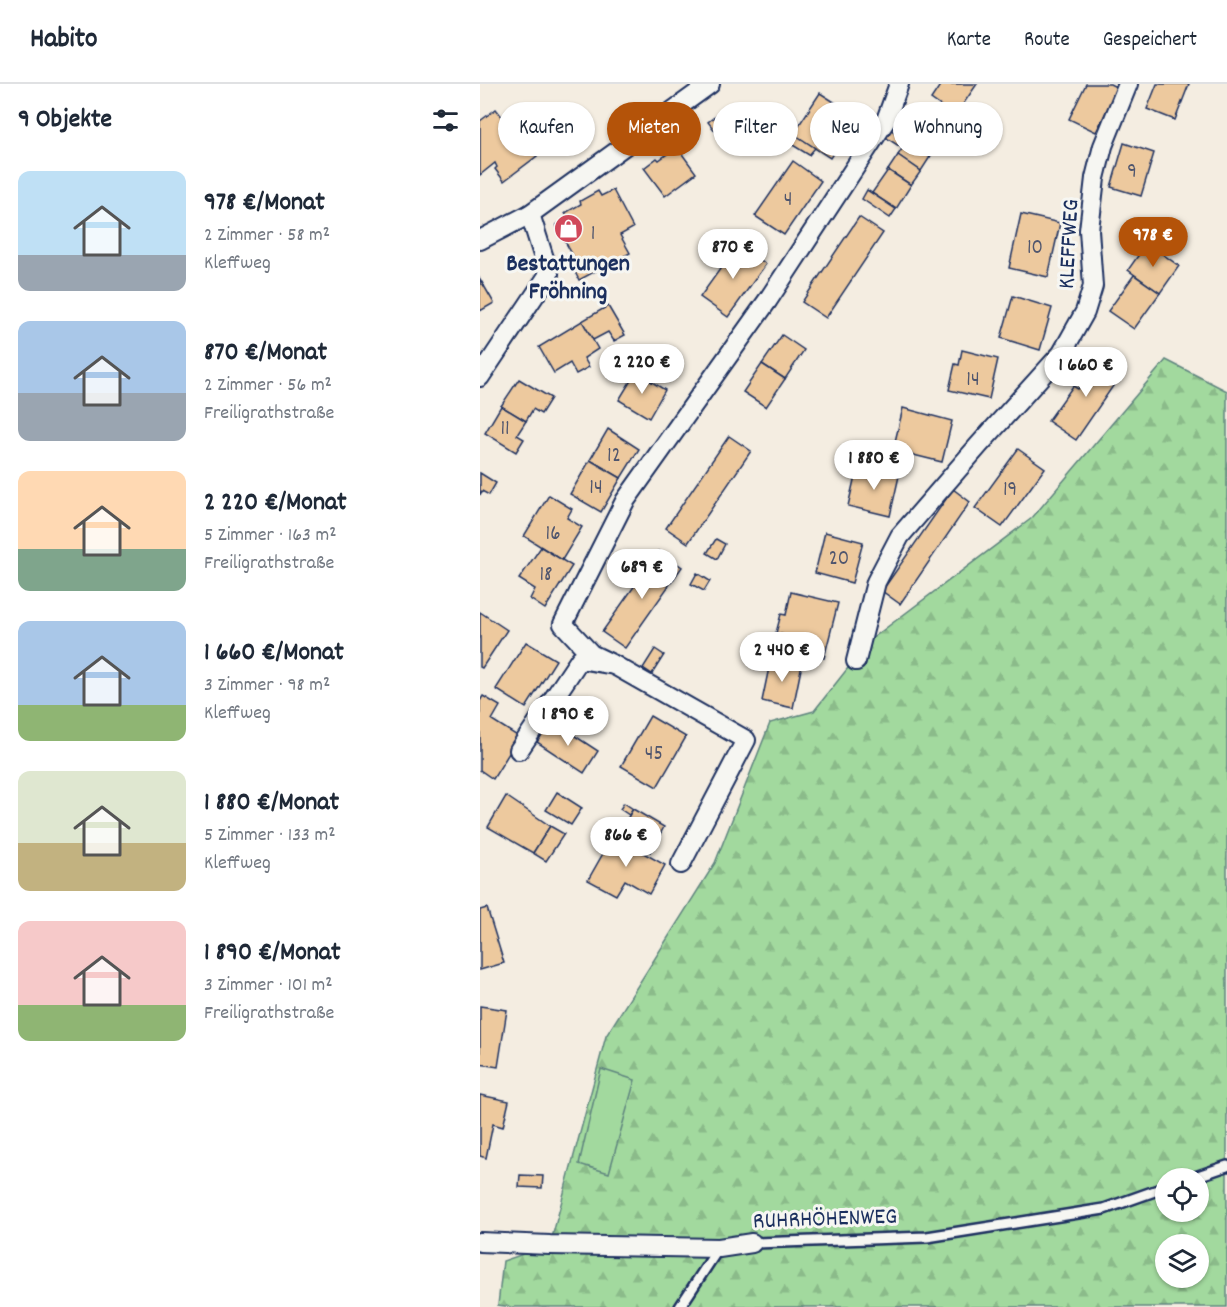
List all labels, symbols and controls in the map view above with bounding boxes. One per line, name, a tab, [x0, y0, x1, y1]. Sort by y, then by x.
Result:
text: Habito	[30, 21, 98, 61]
text: Karte	[947, 26, 991, 56]
text: Route	[1024, 26, 1070, 56]
text: Gespeichert	[1103, 26, 1197, 56]
text: 9 Objekte	[18, 102, 112, 139]
chip: Kaufen	[498, 102, 595, 156]
chip: Mieten	[607, 102, 701, 156]
chip: Filter	[713, 102, 798, 156]
chip: Neu	[810, 102, 881, 156]
chip: Wohnung	[893, 102, 1003, 156]
icon: filters	[429, 104, 462, 137]
house number: 9	[1127, 158, 1137, 188]
text: 978 €/Monat	[204, 185, 325, 222]
house number: 4	[784, 186, 792, 216]
icon: home	[66, 195, 138, 267]
street label: KLEFFWEG	[1051, 198, 1089, 290]
shop icon: Bestattungen Fröhning	[552, 213, 584, 245]
pin: 978 €	[1111, 217, 1195, 268]
house number: 1	[591, 220, 595, 250]
text: 2 Zimmer · 58 m²	[204, 222, 330, 250]
text: 978 €	[1133, 222, 1173, 250]
pin: 870 €	[691, 229, 775, 280]
text: 870 €	[712, 234, 754, 262]
house number: 10	[1027, 234, 1043, 264]
place label: Bestattungen Fröhning	[506, 248, 630, 310]
text: Kleffweg	[204, 250, 271, 278]
text: 870 €/Monat	[204, 335, 327, 372]
pin: 2 220 €	[587, 344, 697, 395]
icon: home	[66, 345, 138, 417]
pin: 1 660 €	[1031, 347, 1141, 398]
text: 2 220 €	[613, 349, 671, 377]
text: 1 660 €	[1058, 352, 1114, 380]
house number: 14	[966, 366, 980, 396]
text: 2 Zimmer · 56 m²	[204, 372, 332, 400]
text: Freiligrathstraße	[204, 400, 334, 428]
house number: 11	[500, 415, 510, 445]
pin: 1 880 €	[819, 440, 929, 491]
house number: 12	[607, 442, 621, 472]
text: 1 880 €	[848, 445, 900, 473]
house number: 14	[589, 474, 603, 504]
house number: 19	[1003, 476, 1017, 506]
text: 2 220 €/Monat	[204, 485, 347, 522]
icon: home	[66, 495, 138, 567]
house number: 16	[546, 520, 560, 550]
text: 5 Zimmer · 163 m²	[204, 522, 336, 550]
house number: 20	[829, 545, 849, 575]
pin: 689 €	[600, 549, 684, 600]
text: Freiligrathstraße	[204, 550, 334, 578]
text: 689 €	[621, 554, 663, 582]
house number: 18	[539, 561, 553, 591]
pin: 2 440 €	[727, 632, 837, 683]
text: 1 660 €/Monat	[204, 635, 344, 672]
text: 2 440 €	[754, 637, 810, 665]
icon: home	[66, 645, 138, 717]
text: 3 Zimmer · 98 m²	[204, 672, 330, 700]
pin: 1 890 €	[513, 696, 623, 747]
text: Kleffweg	[204, 700, 271, 728]
text: 1 890 €	[542, 701, 594, 729]
house number: 45	[645, 740, 663, 770]
text: 1 880 €/Monat	[204, 785, 339, 822]
icon: home	[66, 795, 138, 867]
pin: 866 €	[584, 817, 668, 868]
text: 5 Zimmer · 133 m²	[204, 822, 336, 850]
text: 866 €	[604, 822, 648, 850]
text: Kleffweg	[204, 850, 271, 878]
text: 1 890 €/Monat	[204, 935, 341, 972]
icon: home	[66, 945, 138, 1017]
text: 3 Zimmer · 101 m²	[204, 972, 333, 1000]
text: Freiligrathstraße	[204, 1000, 334, 1028]
map controls	[1155, 1168, 1209, 1288]
button: locate	[1155, 1168, 1209, 1222]
street label: RUHRHÖHENWEG	[752, 1200, 898, 1240]
button: layers	[1155, 1234, 1209, 1288]

